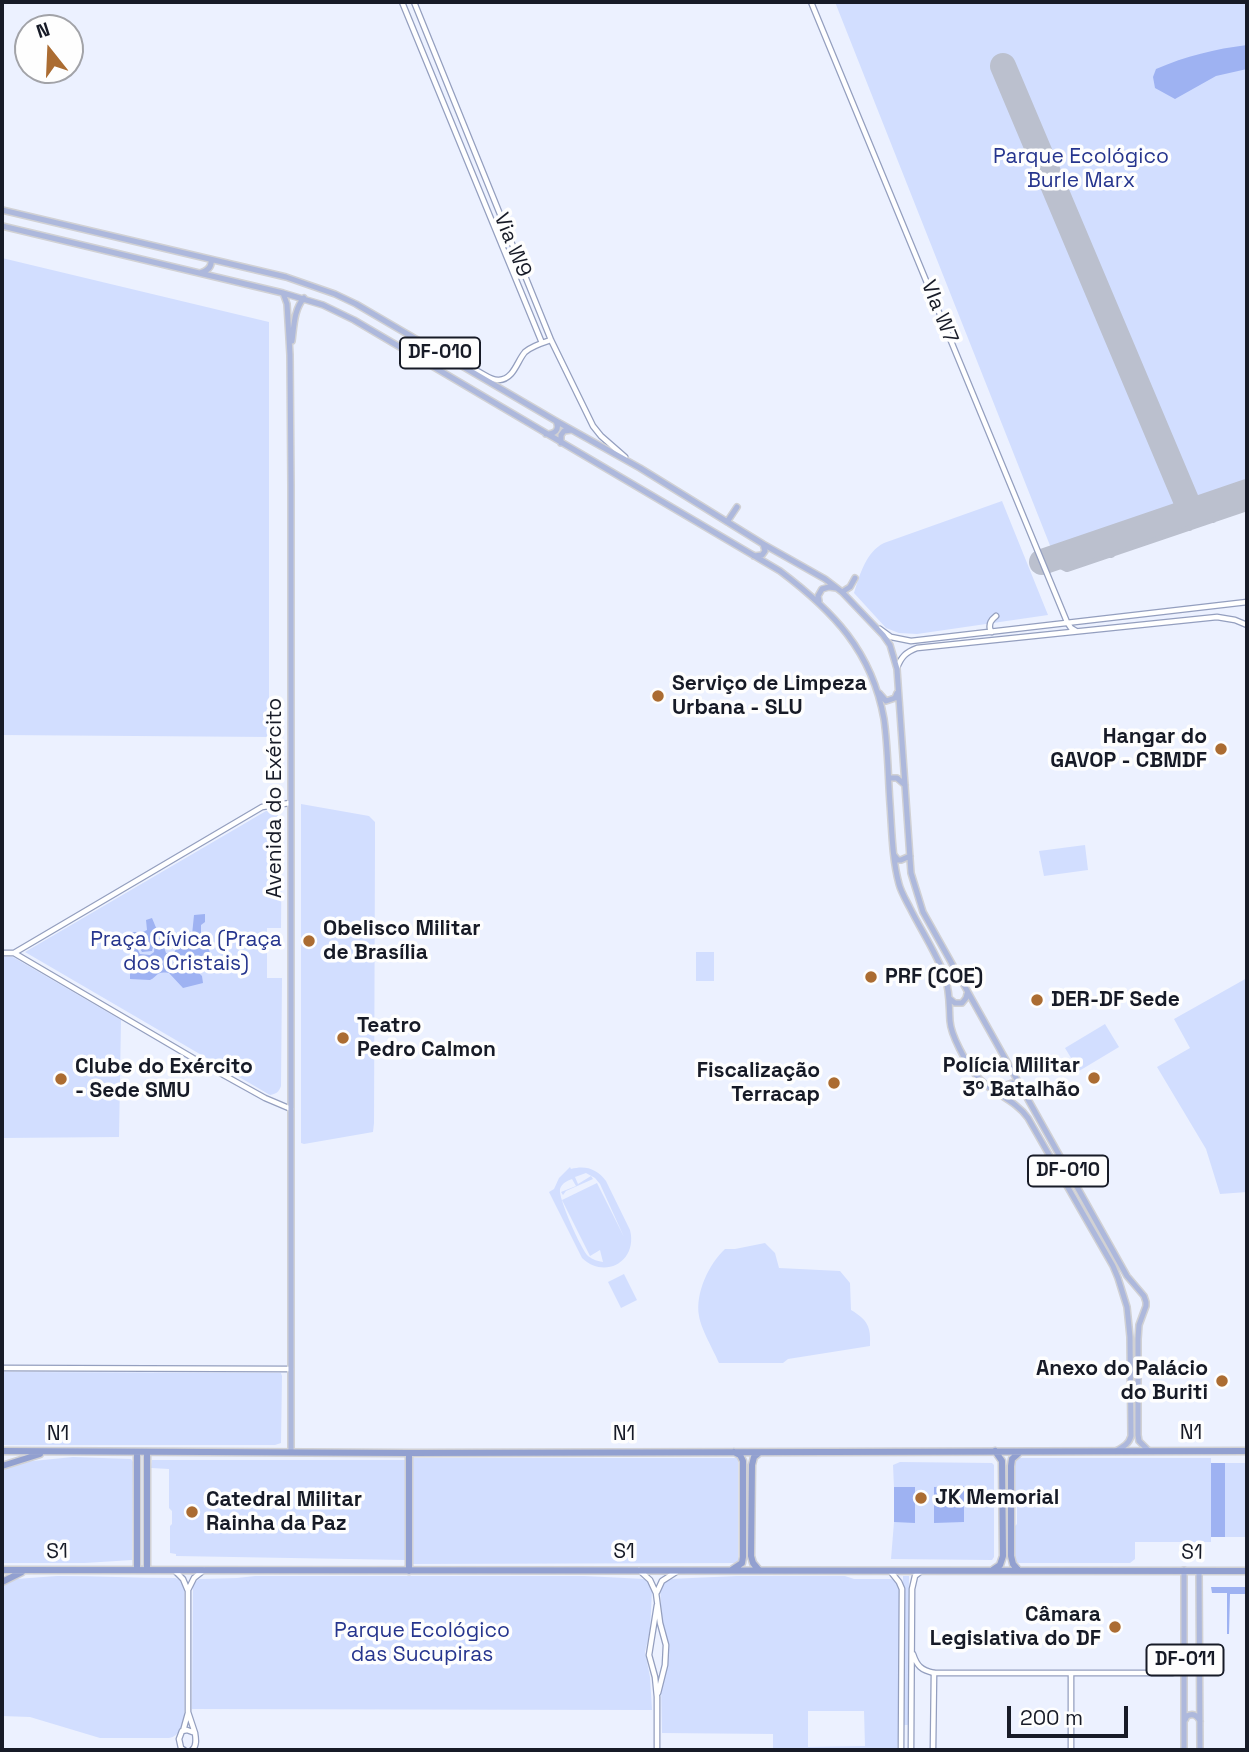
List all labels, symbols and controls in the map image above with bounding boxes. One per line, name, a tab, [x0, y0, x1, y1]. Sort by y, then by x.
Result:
north arrow	[14, 14, 84, 84]
text: N	[33, 17, 53, 44]
park label: Parque Ecológico Burle Marx	[993, 144, 1169, 194]
street label: Via W9	[488, 209, 536, 281]
street label: Vla W7	[915, 277, 963, 347]
road number: DF-010	[400, 338, 480, 368]
place label: Serviço de Limpeza Urbana - SLU	[672, 671, 867, 721]
marker: Serviço de Limpeza Urbana - SLU	[650, 688, 666, 704]
street label: Avenida do Exército	[262, 698, 288, 898]
place label: Hangar do GAVOP - CBMDF	[1050, 724, 1207, 774]
marker: Hangar do GAVOP - CBMDF	[1213, 741, 1229, 757]
place label: Obelisco Militar de Brasília	[323, 916, 481, 966]
park label: Praça Cívica (Praça dos Cristais)	[90, 927, 282, 977]
marker: Obelisco Militar de Brasília	[301, 933, 317, 949]
place label: PRF (COE)	[885, 964, 983, 990]
marker: PRF (COE)	[863, 969, 879, 985]
place label: DER-DF Sede	[1051, 987, 1180, 1013]
marker: DER-DF Sede	[1029, 992, 1045, 1008]
place label: Teatro Pedro Calmon	[357, 1013, 496, 1063]
marker: Teatro Pedro Calmon	[335, 1030, 351, 1046]
place label: Polícia Militar 3º Batalhão	[943, 1053, 1080, 1103]
place label: Clube do Exército - Sede SMU	[75, 1054, 253, 1104]
place label: Fiscalização Terracap	[697, 1058, 820, 1108]
marker: Polícia Militar 3º Batalhão	[1086, 1070, 1102, 1086]
marker: Clube do Exército - Sede SMU	[53, 1071, 69, 1087]
marker: Fiscalização Terracap	[826, 1075, 842, 1091]
road number: DF-010	[1028, 1156, 1108, 1186]
place label: Anexo do Palácio do Buriti	[1036, 1356, 1208, 1406]
marker: Anexo do Palácio do Buriti	[1214, 1373, 1230, 1389]
street label: N1	[1180, 1420, 1202, 1446]
street label: N1	[47, 1421, 69, 1447]
street label: N1	[613, 1421, 635, 1447]
place label: JK Memorial	[935, 1485, 1059, 1511]
place label: Catedral Militar Rainha da Paz	[206, 1487, 362, 1537]
marker: JK Memorial	[913, 1490, 929, 1506]
marker: Catedral Militar Rainha da Paz	[184, 1504, 200, 1520]
street label: S1	[46, 1539, 68, 1565]
street label: S1	[613, 1539, 635, 1565]
street label: S1	[1181, 1540, 1203, 1566]
place label: Câmara Legislativa do DF	[930, 1602, 1101, 1652]
park label: Parque Ecológico das Sucupiras	[334, 1618, 510, 1668]
marker: Câmara Legislativa do DF	[1107, 1619, 1123, 1635]
road number: DF-011	[1146, 1644, 1224, 1676]
scale bar	[1011, 1692, 1132, 1736]
text: 200 m	[1020, 1704, 1083, 1731]

